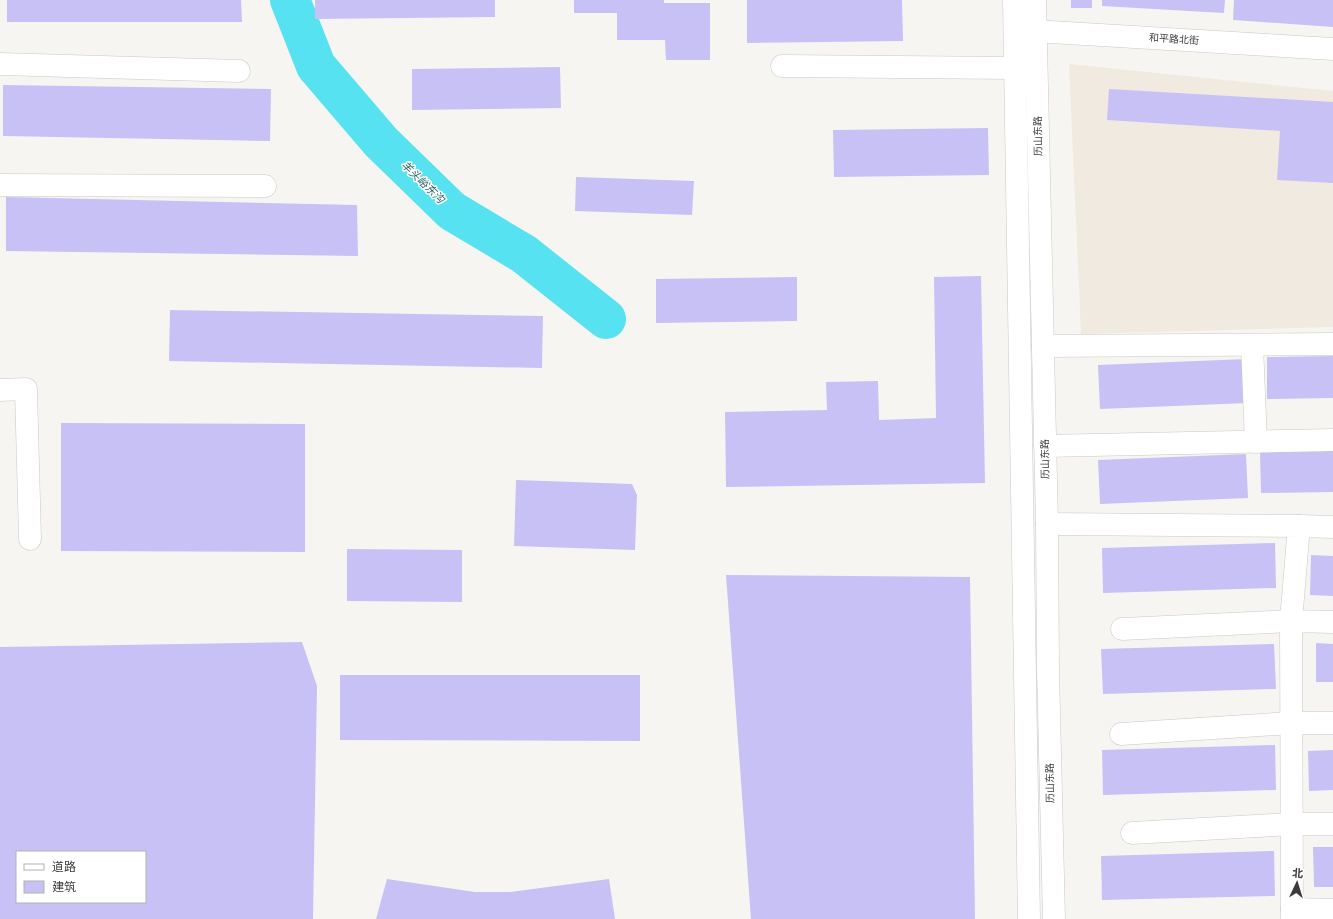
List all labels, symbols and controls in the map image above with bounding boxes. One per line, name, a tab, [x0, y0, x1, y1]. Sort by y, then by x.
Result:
street label: 和平路北街	[1149, 31, 1199, 47]
street label: 历山东路	[1031, 116, 1045, 156]
water label: 羊头峪东沟	[398, 158, 448, 207]
street label: 历山东路	[1038, 439, 1052, 479]
street label: 历山东路	[1043, 763, 1057, 803]
legend	[16, 851, 146, 903]
text: 道路	[52, 859, 76, 874]
north arrow	[1277, 863, 1317, 903]
text: 北	[1292, 866, 1304, 880]
text: 建筑	[52, 879, 76, 894]

